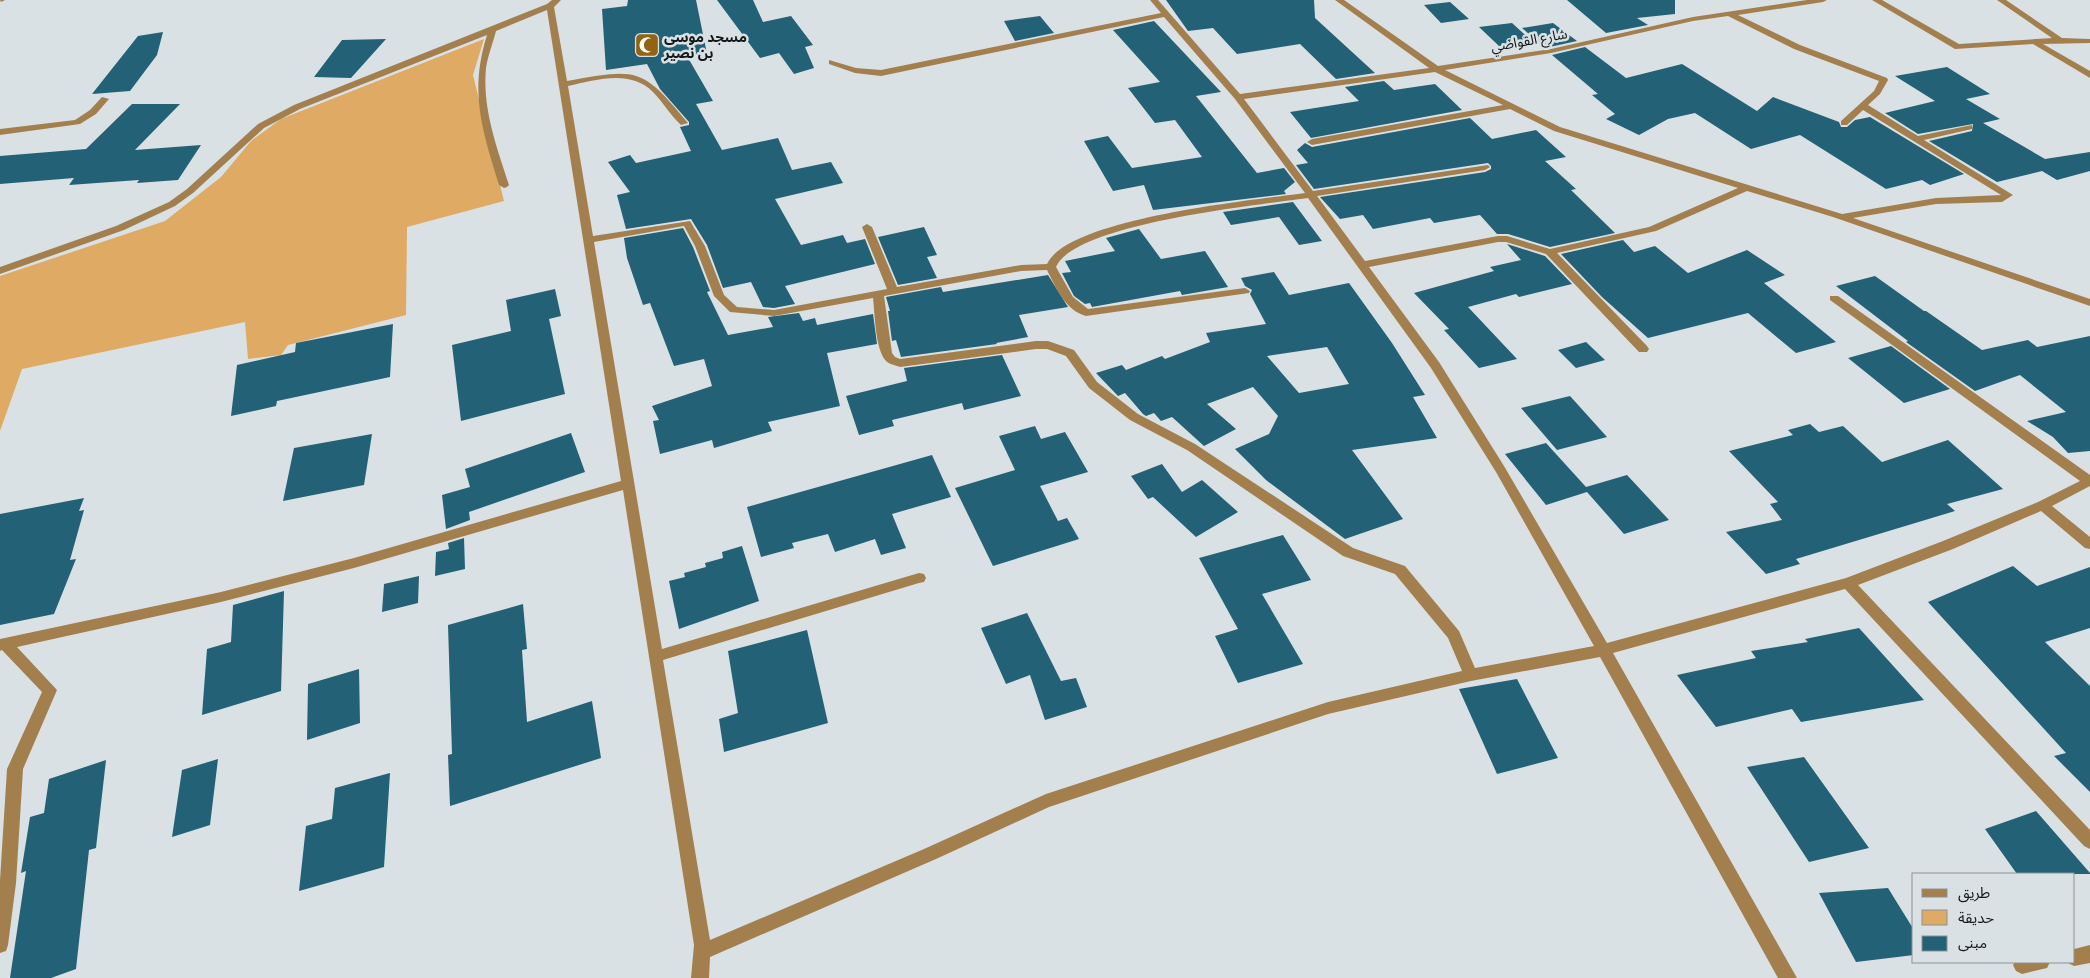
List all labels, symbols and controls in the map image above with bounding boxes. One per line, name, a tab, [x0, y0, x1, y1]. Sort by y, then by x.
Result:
street label: شارع القواضي	[1489, 24, 1569, 58]
place label: مسجد موسى بن نصير	[663, 28, 747, 62]
mosque icon: مسجد موسى بن نصير	[634, 32, 660, 58]
legend	[1912, 873, 2075, 963]
text: طريق	[1958, 883, 1990, 903]
text: حديقة	[1958, 908, 1994, 927]
text: مبنى	[1958, 933, 1987, 952]

